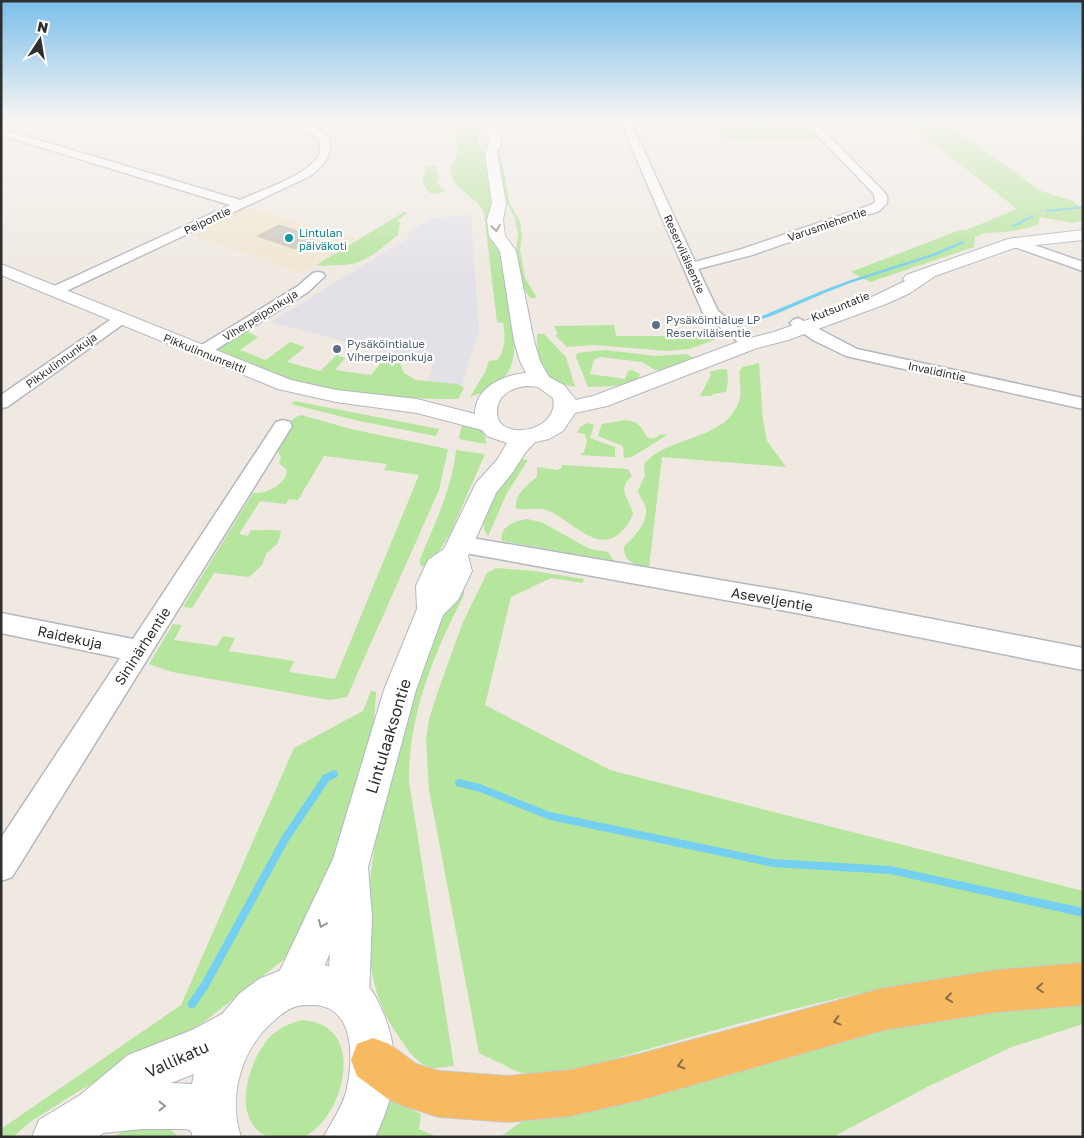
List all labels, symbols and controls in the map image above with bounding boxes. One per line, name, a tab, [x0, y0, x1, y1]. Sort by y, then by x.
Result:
north arrow	[15, 15, 65, 65]
text: N	[36, 17, 50, 36]
street label: Peipontie	[182, 204, 232, 236]
street label: Varusmiehentie	[786, 204, 868, 244]
street label: Reserviläisentie	[662, 213, 708, 295]
one-way arrow	[491, 223, 501, 232]
place label: Lintulan päiväkoti	[299, 226, 347, 252]
marker: Lintulan päiväkoti	[283, 232, 295, 244]
street label: Viherpeiponkuja	[220, 287, 300, 343]
street label: Kutsuntatie	[809, 288, 871, 324]
place label: Pysäköintialue LP Reserviläisentie	[666, 313, 760, 339]
marker: Pysäköintialue LP Reserviläisentie	[650, 319, 662, 331]
street label: Pikkulinnunkuja	[23, 330, 99, 390]
street label: Pikkulinnunreitti	[162, 331, 248, 375]
place label: Pysäköintialue Viherpeiponkuja	[347, 337, 433, 363]
marker: Pysäköintialue Viherpeiponkuja	[331, 343, 343, 355]
street label: Invalidintie	[907, 359, 967, 383]
street label: Aseveljentie	[730, 583, 814, 615]
street label: Sininärhentie	[110, 604, 174, 688]
street label: Raidekuja	[36, 622, 104, 652]
street label: Lintulaaksontie	[361, 676, 415, 796]
one-way arrow	[318, 919, 329, 928]
one-way arrow	[1036, 982, 1044, 993]
one-way arrow	[944, 992, 952, 1003]
one-way arrow	[833, 1015, 841, 1026]
street label: Vallikatu	[142, 1036, 212, 1082]
one-way arrow	[677, 1060, 685, 1070]
one-way arrow	[158, 1101, 166, 1111]

